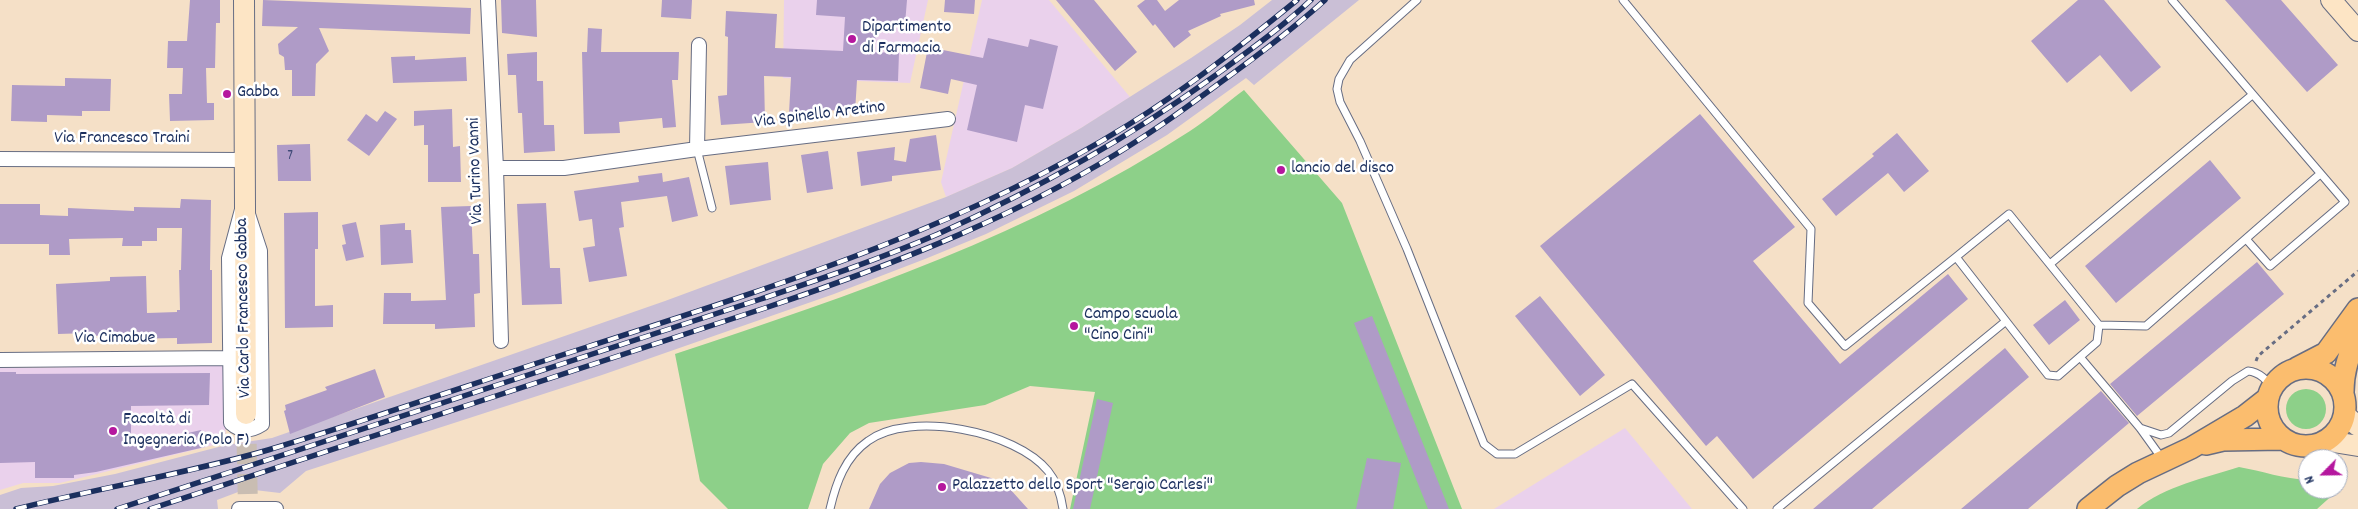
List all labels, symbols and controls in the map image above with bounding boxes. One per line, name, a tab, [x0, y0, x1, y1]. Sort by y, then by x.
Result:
place label: Dipartimento di Farmacia	[862, 18, 951, 60]
marker: Dipartimento di Farmacia	[846, 33, 858, 45]
place label: Gabba	[237, 83, 279, 105]
marker: Gabba	[221, 88, 233, 100]
street label: Via Spinello Aretino	[753, 97, 887, 135]
street label: Via Turino Vanni	[464, 117, 490, 225]
street label: Via Francesco Traini	[54, 129, 190, 151]
house number: 7	[287, 148, 293, 166]
place label: lancio del disco	[1291, 159, 1394, 181]
marker: lancio del disco	[1275, 164, 1287, 176]
street label: Via Carlo Francesco Gabba	[233, 218, 257, 398]
place label: Campo scuola "Cino Cini"	[1084, 305, 1177, 348]
marker: Campo scuola "Cino Cini"	[1068, 320, 1080, 332]
street label: Via Cimabue	[75, 329, 155, 351]
place label: Facoltà di Ingegneria (Polo F)	[123, 410, 249, 452]
marker: Facoltà di Ingegneria (Polo F)	[107, 425, 119, 437]
north arrow	[2298, 449, 2348, 499]
text: N	[2300, 472, 2321, 487]
place label: Palazzetto dello Sport "Sergio Carlesi"	[952, 476, 1213, 498]
marker: Palazzetto dello Sport "Sergio Carlesi"	[936, 481, 948, 493]

